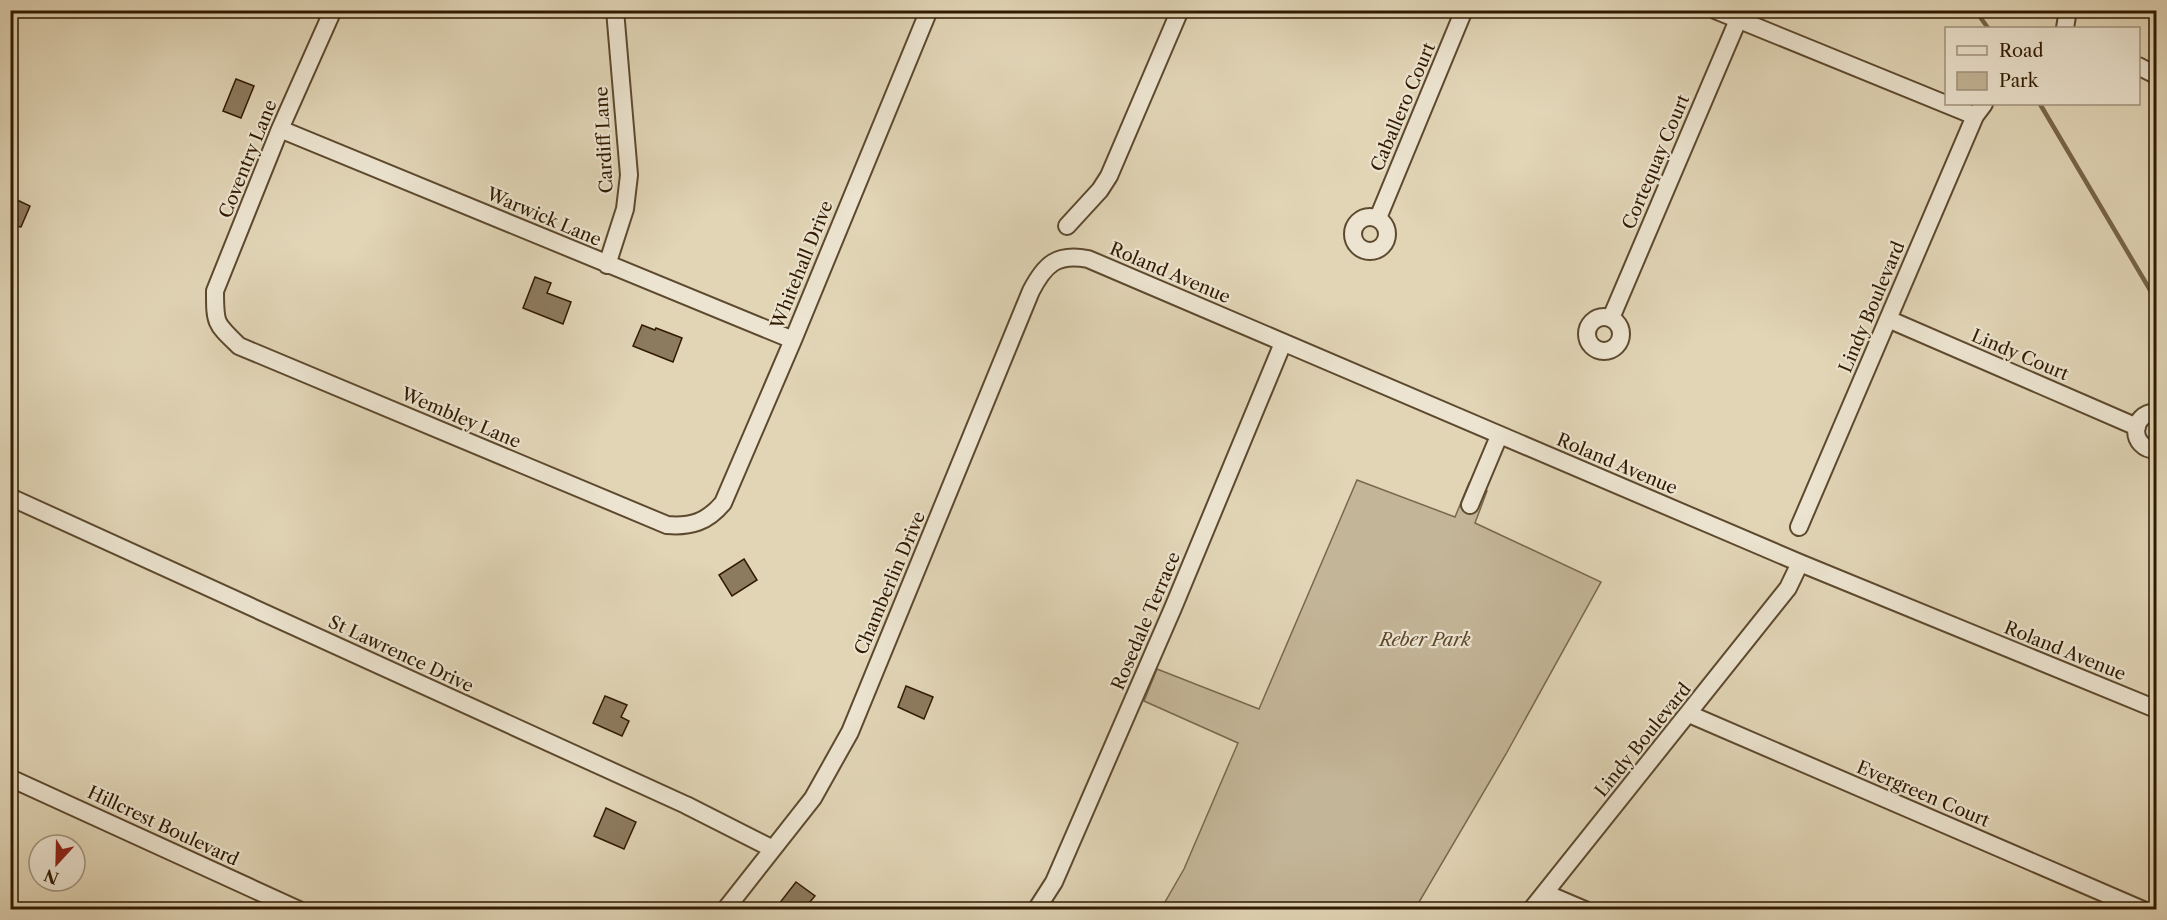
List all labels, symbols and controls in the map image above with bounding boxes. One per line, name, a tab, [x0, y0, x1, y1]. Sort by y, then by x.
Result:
legend	[1945, 27, 2140, 105]
street label: Caballero Court	[1366, 39, 1440, 175]
text: Road	[1999, 40, 2044, 62]
text: Park	[1999, 70, 2040, 92]
street label: Cardiff Lane	[590, 86, 618, 194]
street label: Cortequay Court	[1618, 91, 1695, 233]
street label: Coventry Lane	[214, 97, 282, 221]
street label: Warwick Lane	[482, 183, 605, 251]
street label: Whitehall Drive	[766, 198, 838, 333]
street label: Roland Avenue	[1106, 238, 1234, 308]
street label: Lindy Boulevard	[1834, 238, 1910, 376]
street label: Lindy Court	[1968, 325, 2073, 386]
street label: Wembley Lane	[397, 383, 524, 453]
street label: Roland Avenue	[1553, 429, 1681, 499]
street label: Chamberlin Drive	[850, 508, 930, 658]
street label: Rosedale Terrace	[1107, 549, 1185, 693]
street label: St Lawrence Drive	[325, 611, 477, 697]
street label: Roland Avenue	[2001, 617, 2129, 685]
park label: Reber Park	[1377, 629, 1471, 651]
street label: Lindy Boulevard	[1590, 678, 1696, 801]
street label: Evergreen Court	[1853, 756, 1993, 832]
street label: Hillcrest Boulevard	[84, 781, 242, 871]
north arrow	[27, 833, 87, 893]
text: N	[41, 865, 62, 889]

